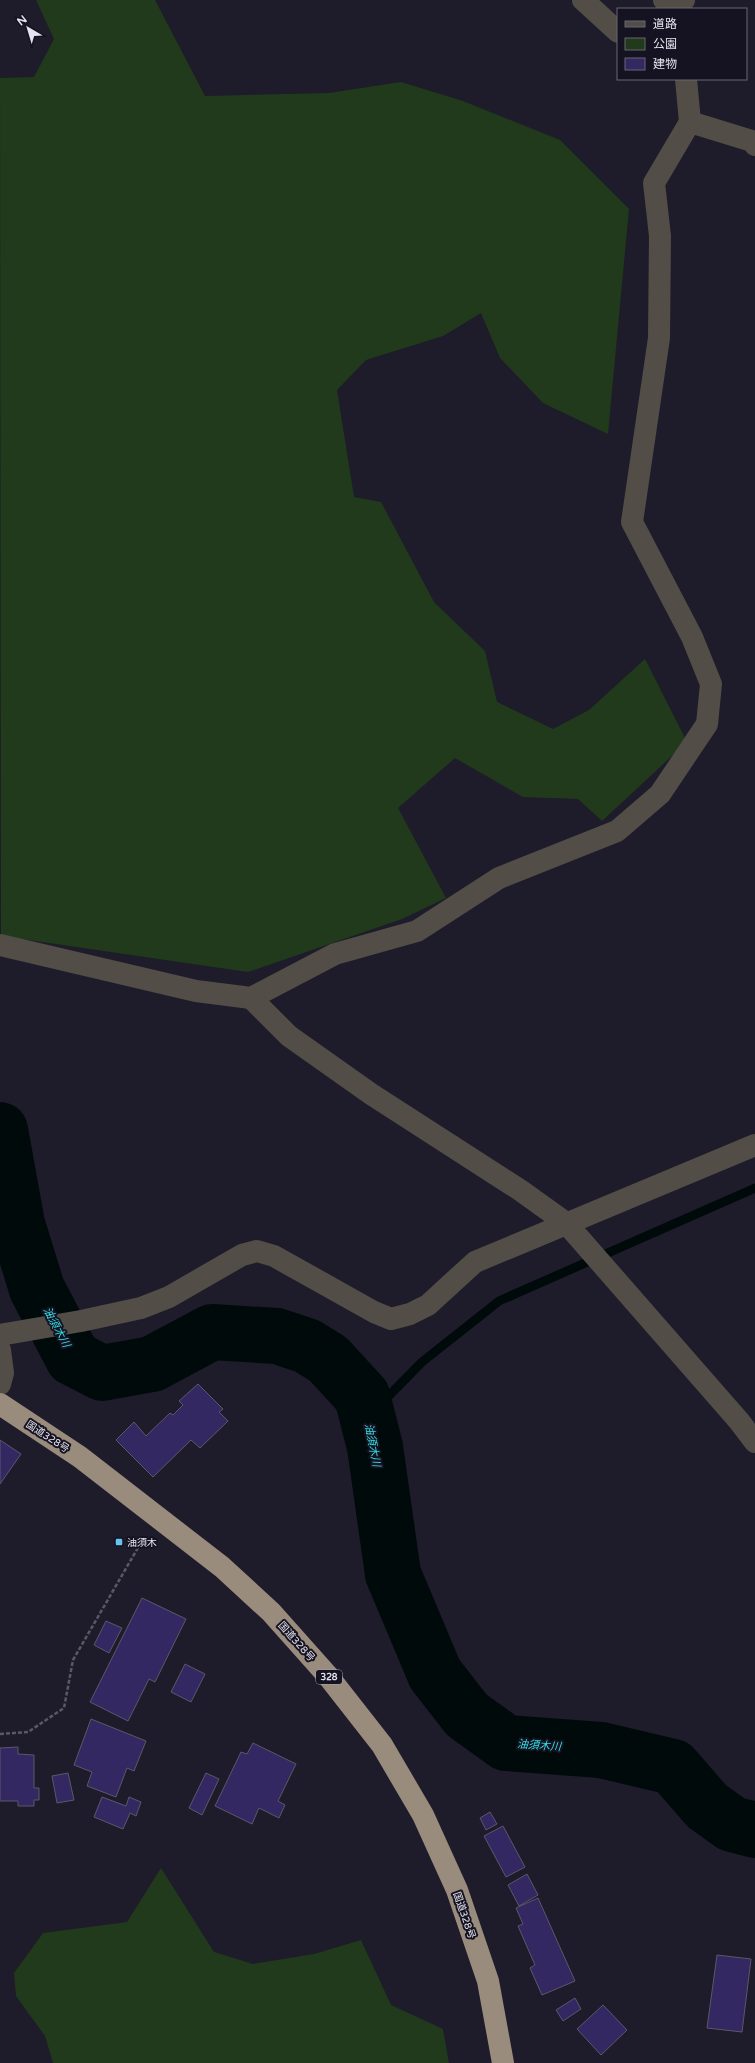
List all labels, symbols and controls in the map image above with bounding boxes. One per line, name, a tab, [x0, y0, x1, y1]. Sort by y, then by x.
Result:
north arrow	[8, 8, 48, 48]
legend	[617, 8, 747, 80]
text: N	[15, 13, 30, 28]
text: 道路	[653, 17, 677, 31]
text: 公園	[653, 37, 677, 51]
text: 建物	[653, 57, 677, 71]
water label: 油須木川	[40, 1305, 73, 1351]
street label: 国道328号	[24, 1419, 71, 1455]
water label: 油須木川	[362, 1422, 383, 1469]
marker: 油須木	[114, 1537, 124, 1547]
place label: 油須木	[127, 1537, 157, 1549]
street label: 国道328号	[275, 1620, 317, 1664]
road number: 328	[316, 1670, 342, 1684]
water label: 油須木川	[517, 1737, 562, 1754]
street label: 国道328号	[450, 1890, 478, 1940]

